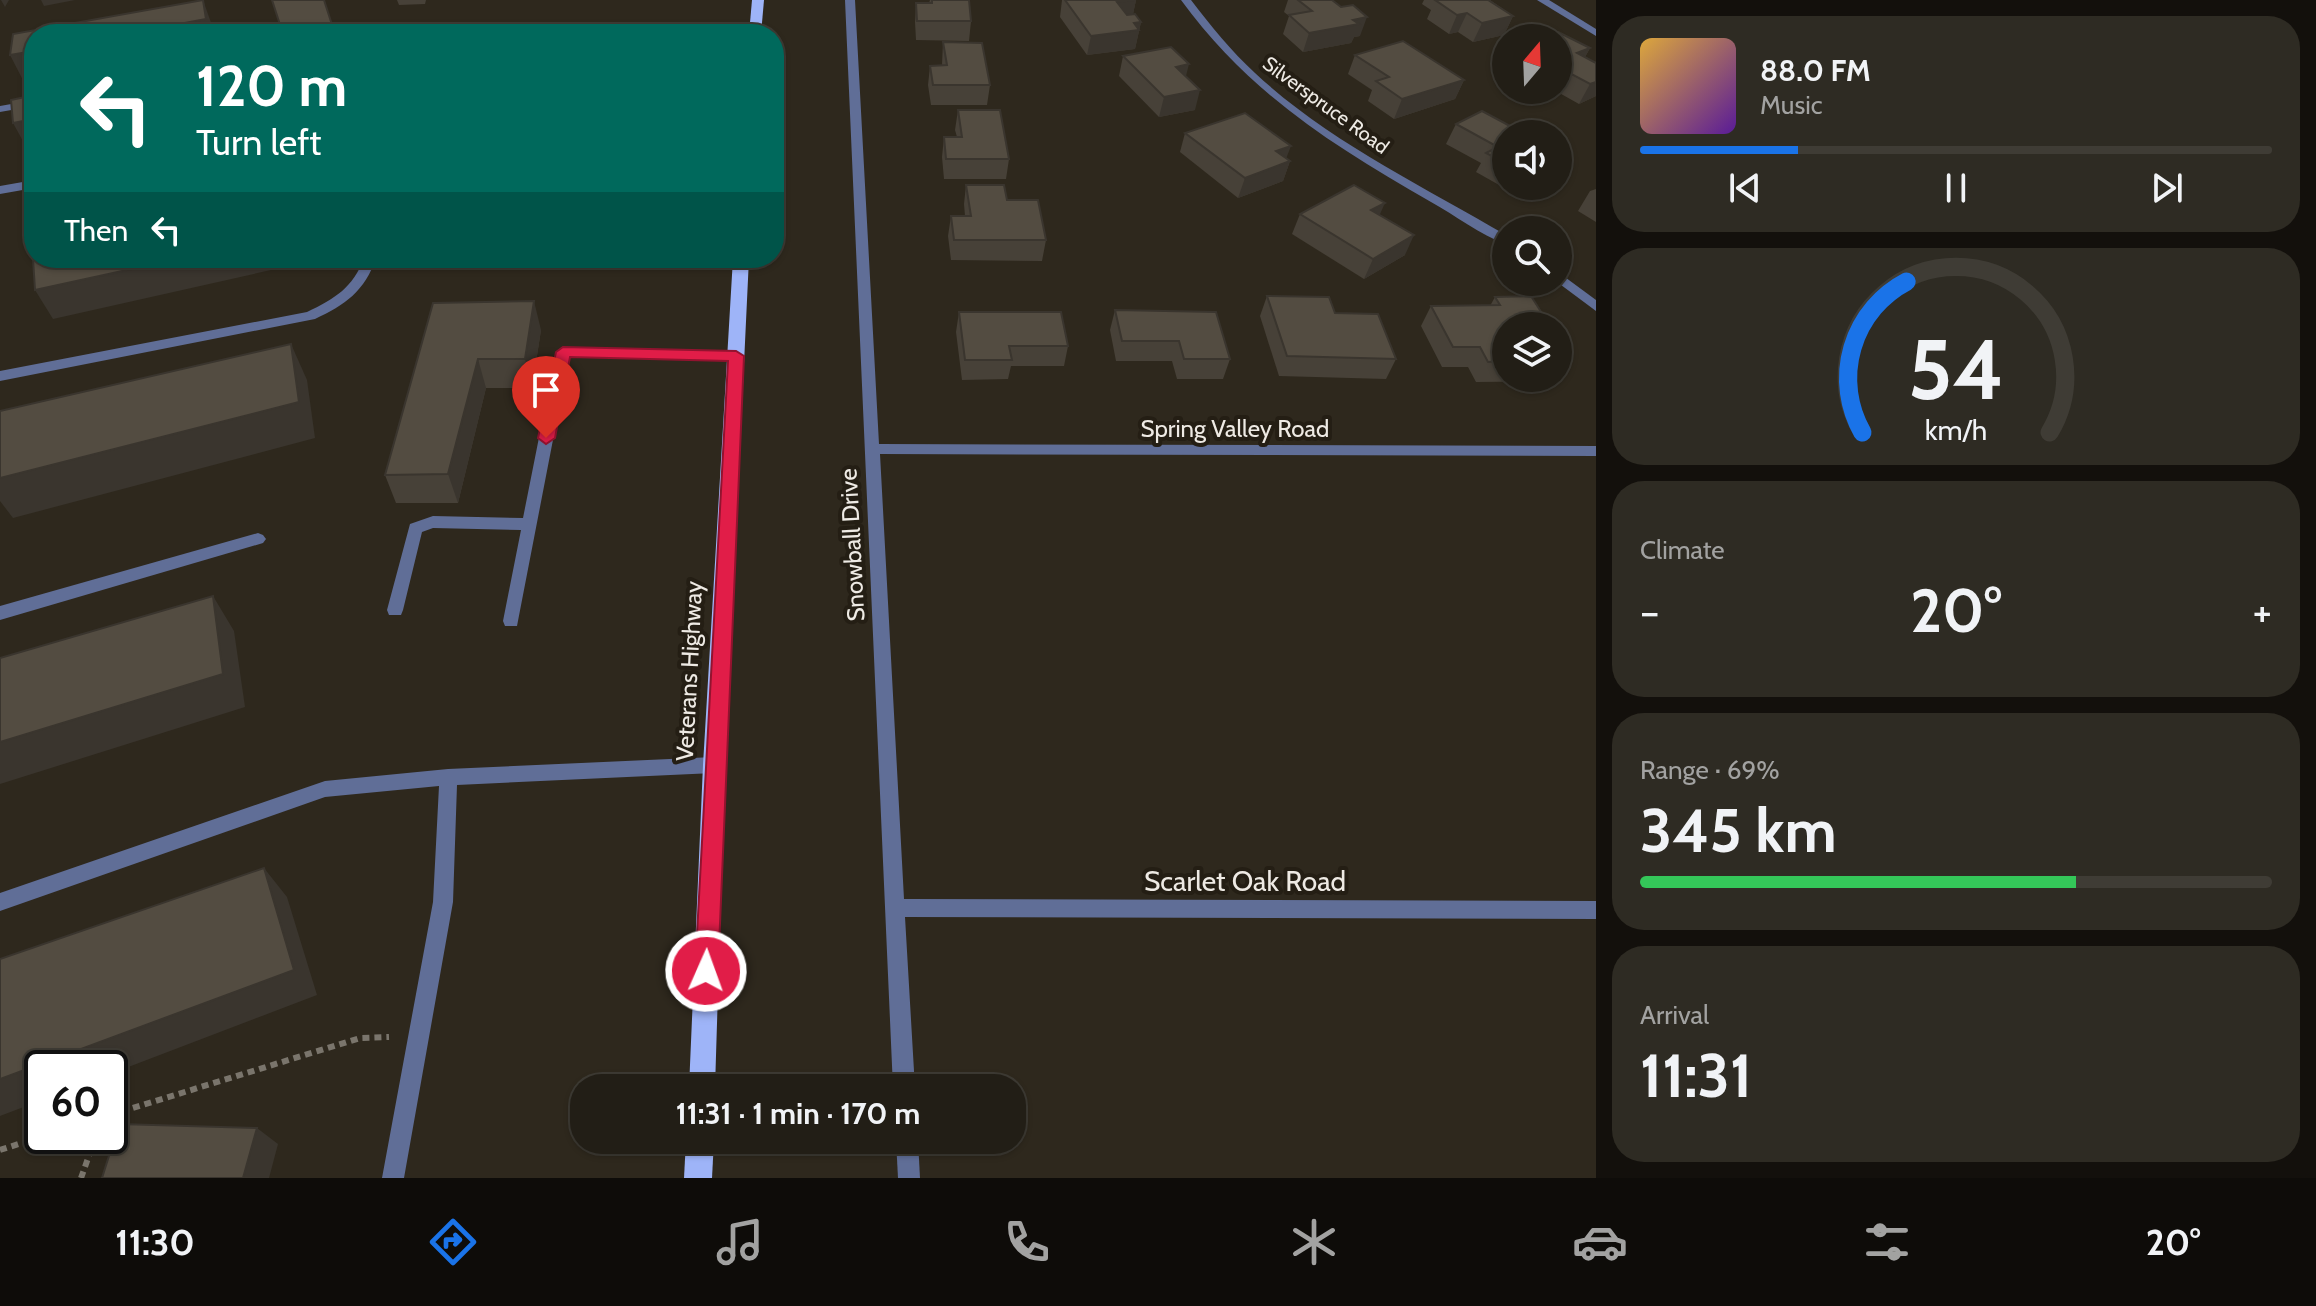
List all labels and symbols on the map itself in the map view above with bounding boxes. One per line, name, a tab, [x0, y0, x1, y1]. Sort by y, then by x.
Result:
north arrow	[1492, 24, 1572, 104]
street label: Silverspruce Road	[1258, 51, 1394, 159]
pin	[512, 356, 580, 438]
street label: Spring Valley Road	[1141, 414, 1329, 443]
street label: Snowball Drive	[834, 468, 870, 622]
street label: Veterans Highway	[670, 580, 708, 762]
street label: Scarlet Oak Road	[1144, 864, 1346, 898]
position arrow	[664, 929, 748, 1013]
speed limit sign: 60	[24, 1050, 128, 1154]

